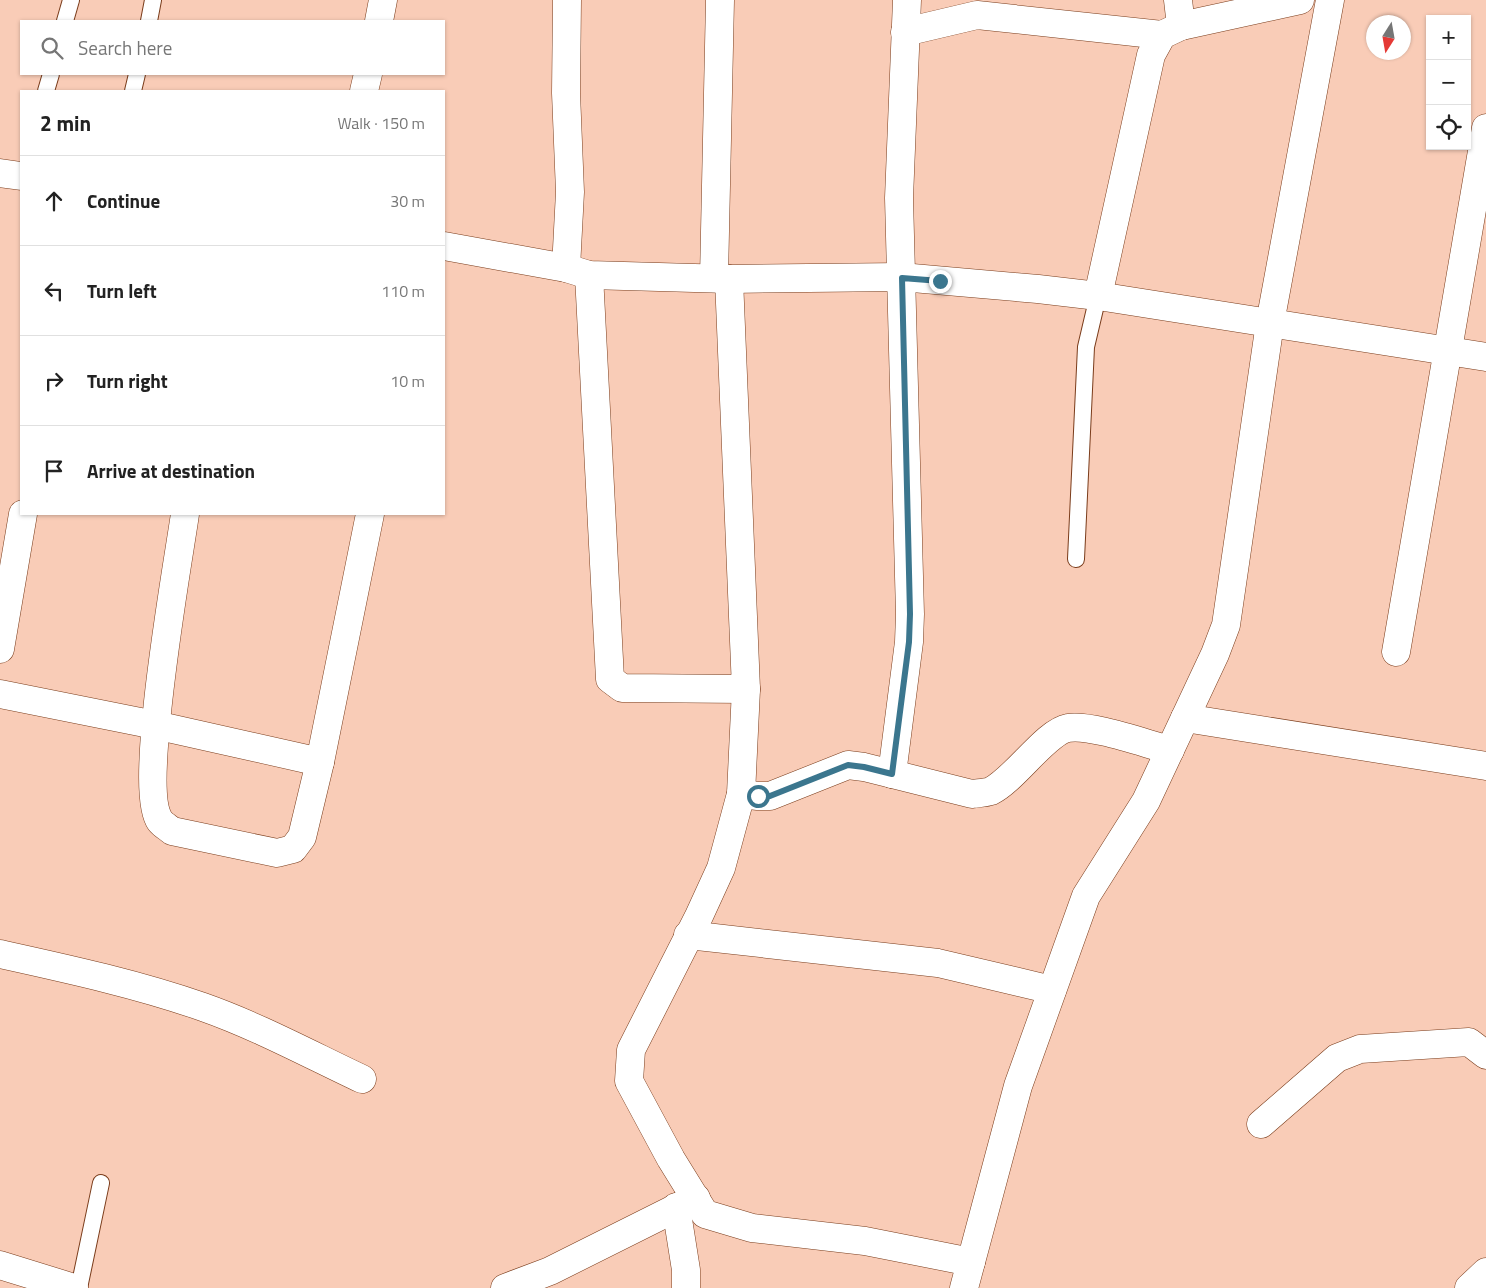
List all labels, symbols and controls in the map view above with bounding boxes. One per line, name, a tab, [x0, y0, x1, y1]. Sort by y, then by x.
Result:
north arrow	[1366, 15, 1411, 60]
map controls	[1426, 15, 1471, 150]
button: +	[1426, 15, 1471, 60]
search box	[20, 20, 445, 75]
text: Search here	[78, 33, 172, 62]
icon: search	[38, 34, 66, 62]
button: −	[1426, 60, 1471, 105]
button: locate	[1426, 105, 1471, 150]
text: 2 min	[40, 107, 91, 139]
text: Walk · 150 m	[337, 111, 425, 135]
text: Continue	[87, 186, 160, 215]
icon: ahead	[40, 187, 68, 215]
text: 30 m	[390, 189, 425, 213]
route end	[929, 270, 952, 293]
text: Turn left	[87, 276, 157, 305]
icon: left	[40, 277, 68, 305]
text: 110 m	[381, 279, 425, 303]
text: Turn right	[87, 366, 168, 395]
icon: right	[40, 367, 68, 395]
text: 10 m	[390, 369, 425, 393]
text: Arrive at destination	[87, 456, 255, 485]
icon: arrive	[40, 457, 68, 485]
route start	[747, 785, 770, 808]

